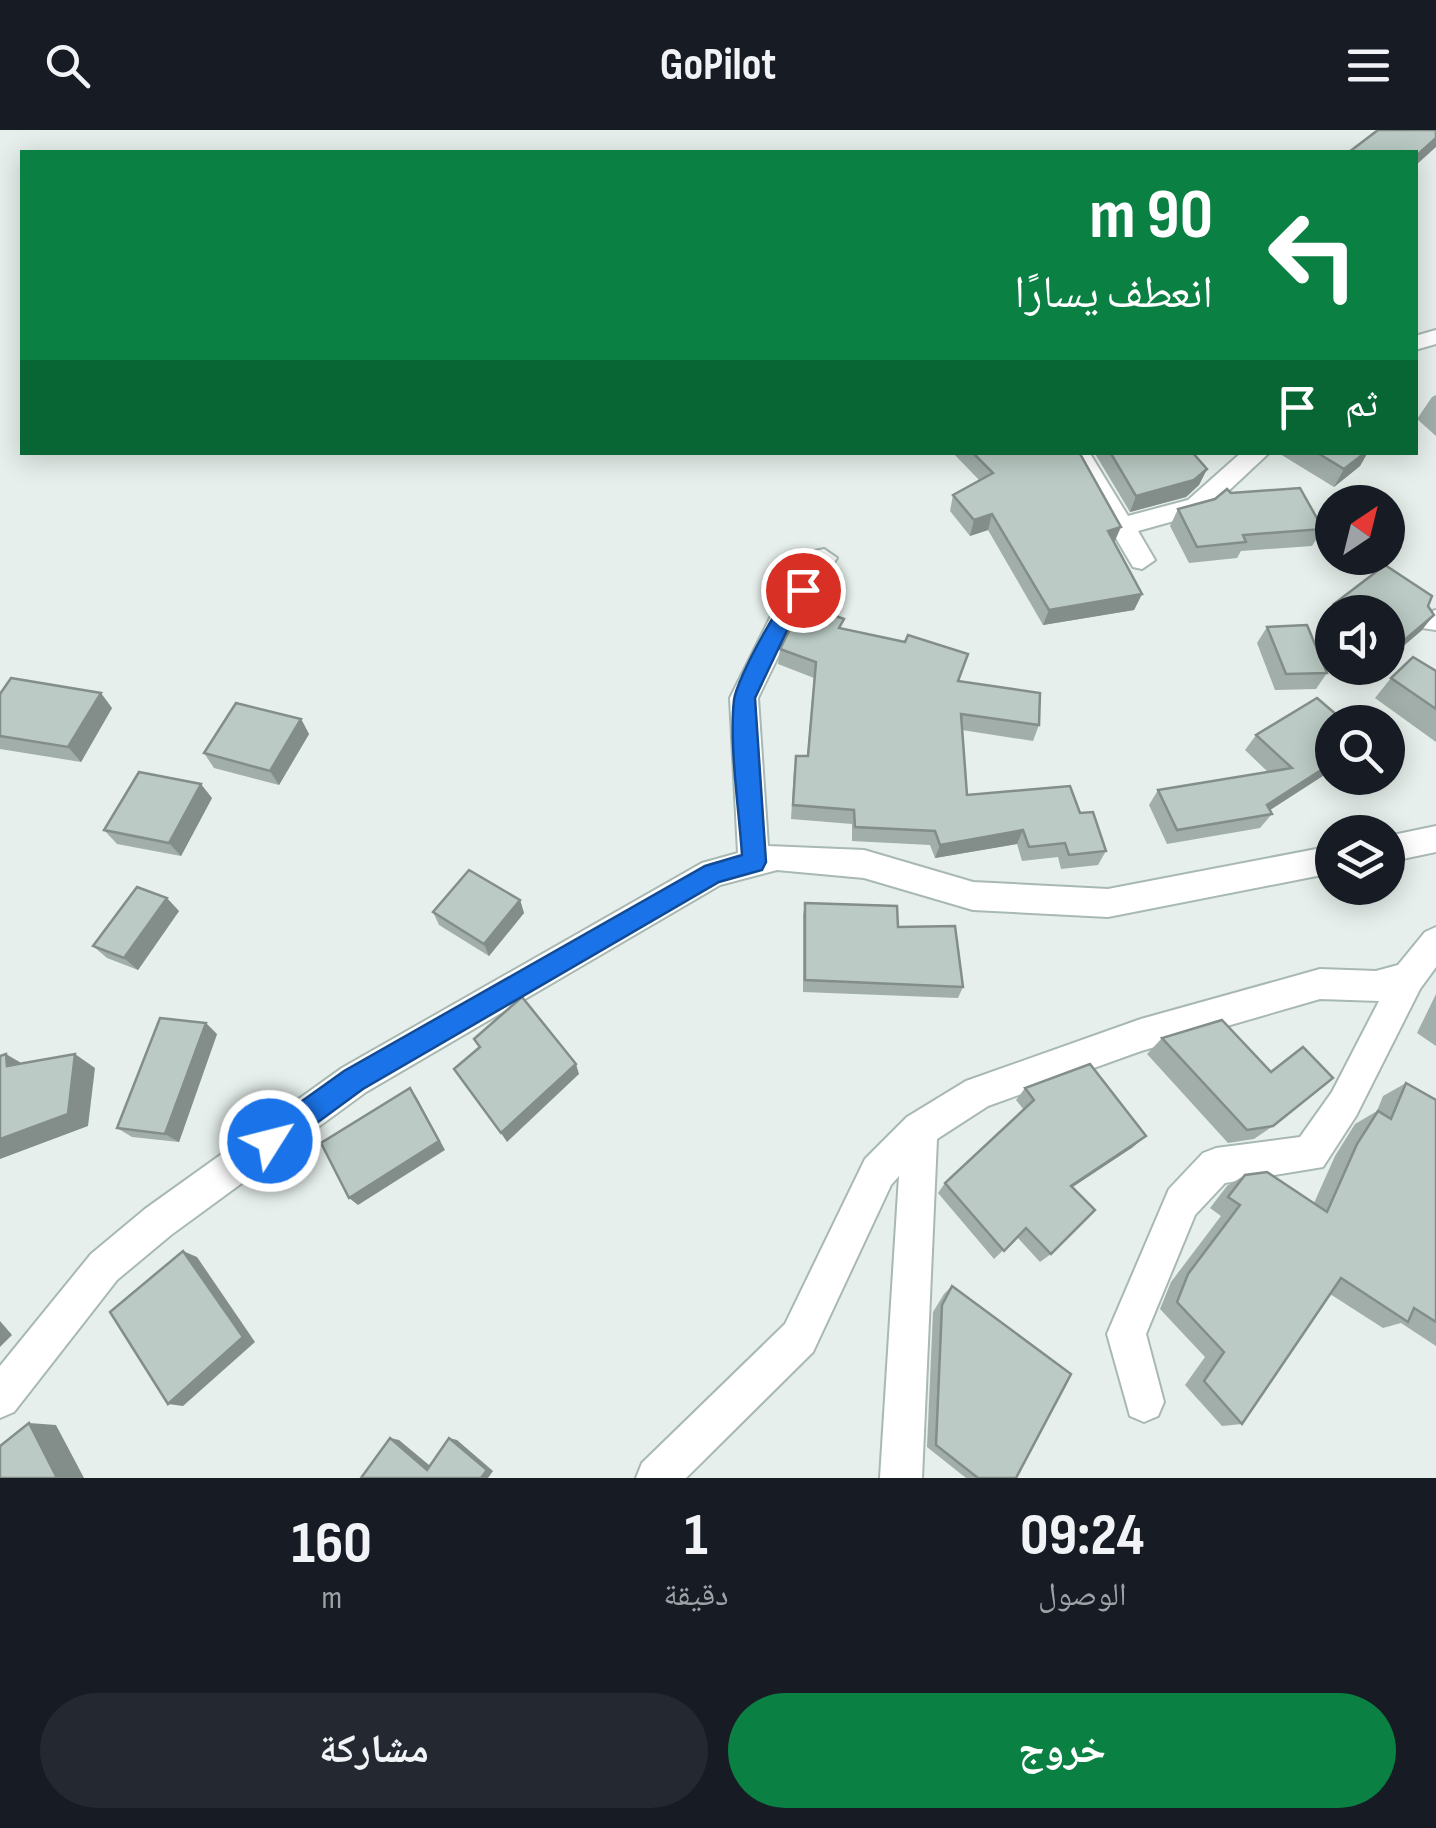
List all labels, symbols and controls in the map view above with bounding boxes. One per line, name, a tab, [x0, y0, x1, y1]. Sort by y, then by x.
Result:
icon: search	[40, 38, 95, 93]
text: GoPilot	[660, 38, 776, 93]
icon: menu	[1341, 38, 1396, 93]
text: 90 m	[1089, 174, 1213, 258]
icon: left	[1248, 190, 1378, 320]
text: انعطف يسارًا	[1014, 266, 1213, 321]
icon: arrive	[1270, 380, 1325, 435]
text: ثم	[1345, 382, 1378, 427]
north arrow	[1315, 485, 1405, 575]
map controls	[1315, 485, 1405, 905]
pin	[761, 548, 846, 633]
icon: arrive	[776, 563, 831, 618]
button: sound	[1315, 595, 1405, 685]
button: search	[1315, 705, 1405, 795]
button: layers	[1315, 815, 1405, 905]
position arrow	[218, 1089, 322, 1193]
text: 1	[684, 1500, 708, 1572]
text: 09:24	[1020, 1500, 1144, 1572]
text: 160	[292, 1508, 372, 1580]
text: دقيقة	[663, 1576, 729, 1615]
text: الوصول	[1038, 1576, 1127, 1615]
text: m	[321, 1579, 342, 1618]
button: مشاركة	[40, 1693, 708, 1808]
button: خروج	[728, 1693, 1396, 1808]

